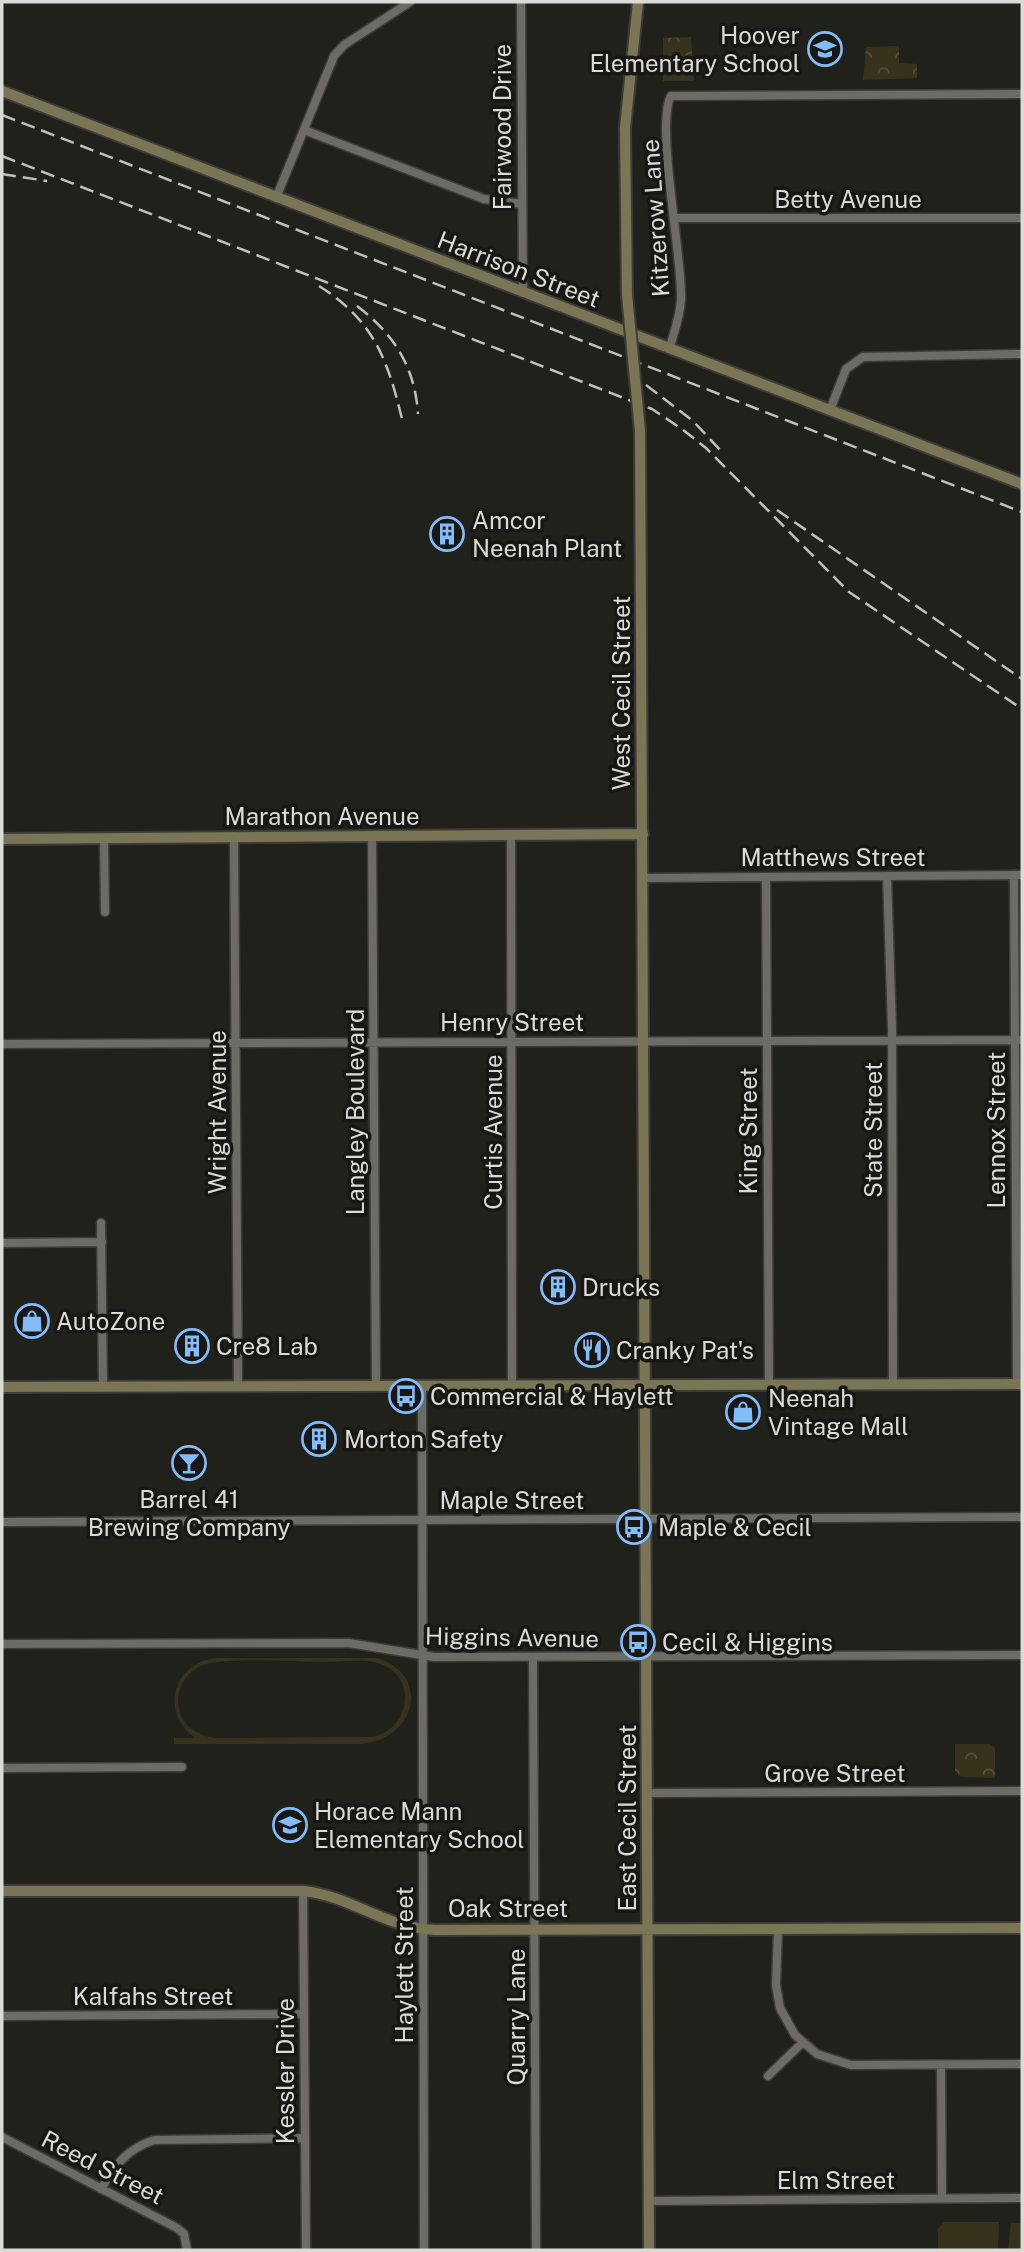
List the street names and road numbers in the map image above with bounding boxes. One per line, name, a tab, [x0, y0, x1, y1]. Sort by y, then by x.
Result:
street label: Fairwood Drive	[488, 44, 516, 210]
street label: Kitzerow Lane	[636, 138, 674, 298]
street label: Betty Avenue	[774, 185, 922, 213]
street label: Harrison Street	[434, 225, 604, 313]
street label: West Cecil Street	[607, 596, 635, 790]
street label: Marathon Avenue	[224, 802, 420, 830]
street label: Matthews Street	[740, 843, 926, 871]
street label: Henry Street	[440, 1008, 584, 1036]
street label: Langley Boulevard	[341, 1009, 369, 1215]
street label: Wright Avenue	[203, 1030, 231, 1194]
street label: Lennox Street	[982, 1052, 1010, 1208]
street label: Curtis Avenue	[479, 1054, 507, 1210]
street label: State Street	[859, 1062, 887, 1198]
street label: King Street	[734, 1067, 762, 1195]
street label: Maple Street	[440, 1486, 584, 1514]
street label: Higgins Avenue	[425, 1621, 599, 1653]
street label: East Cecil Street	[613, 1724, 641, 1912]
street label: Grove Street	[764, 1759, 906, 1787]
street label: Haylett Street	[390, 1886, 418, 2044]
street label: Oak Street	[448, 1894, 568, 1922]
street label: Quarry Lane	[502, 1948, 530, 2086]
street label: Kalfahs Street	[73, 1982, 233, 2010]
street label: Kessler Drive	[271, 1998, 299, 2144]
street label: Reed Street	[37, 2124, 169, 2210]
street label: Elm Street	[777, 2166, 895, 2194]

